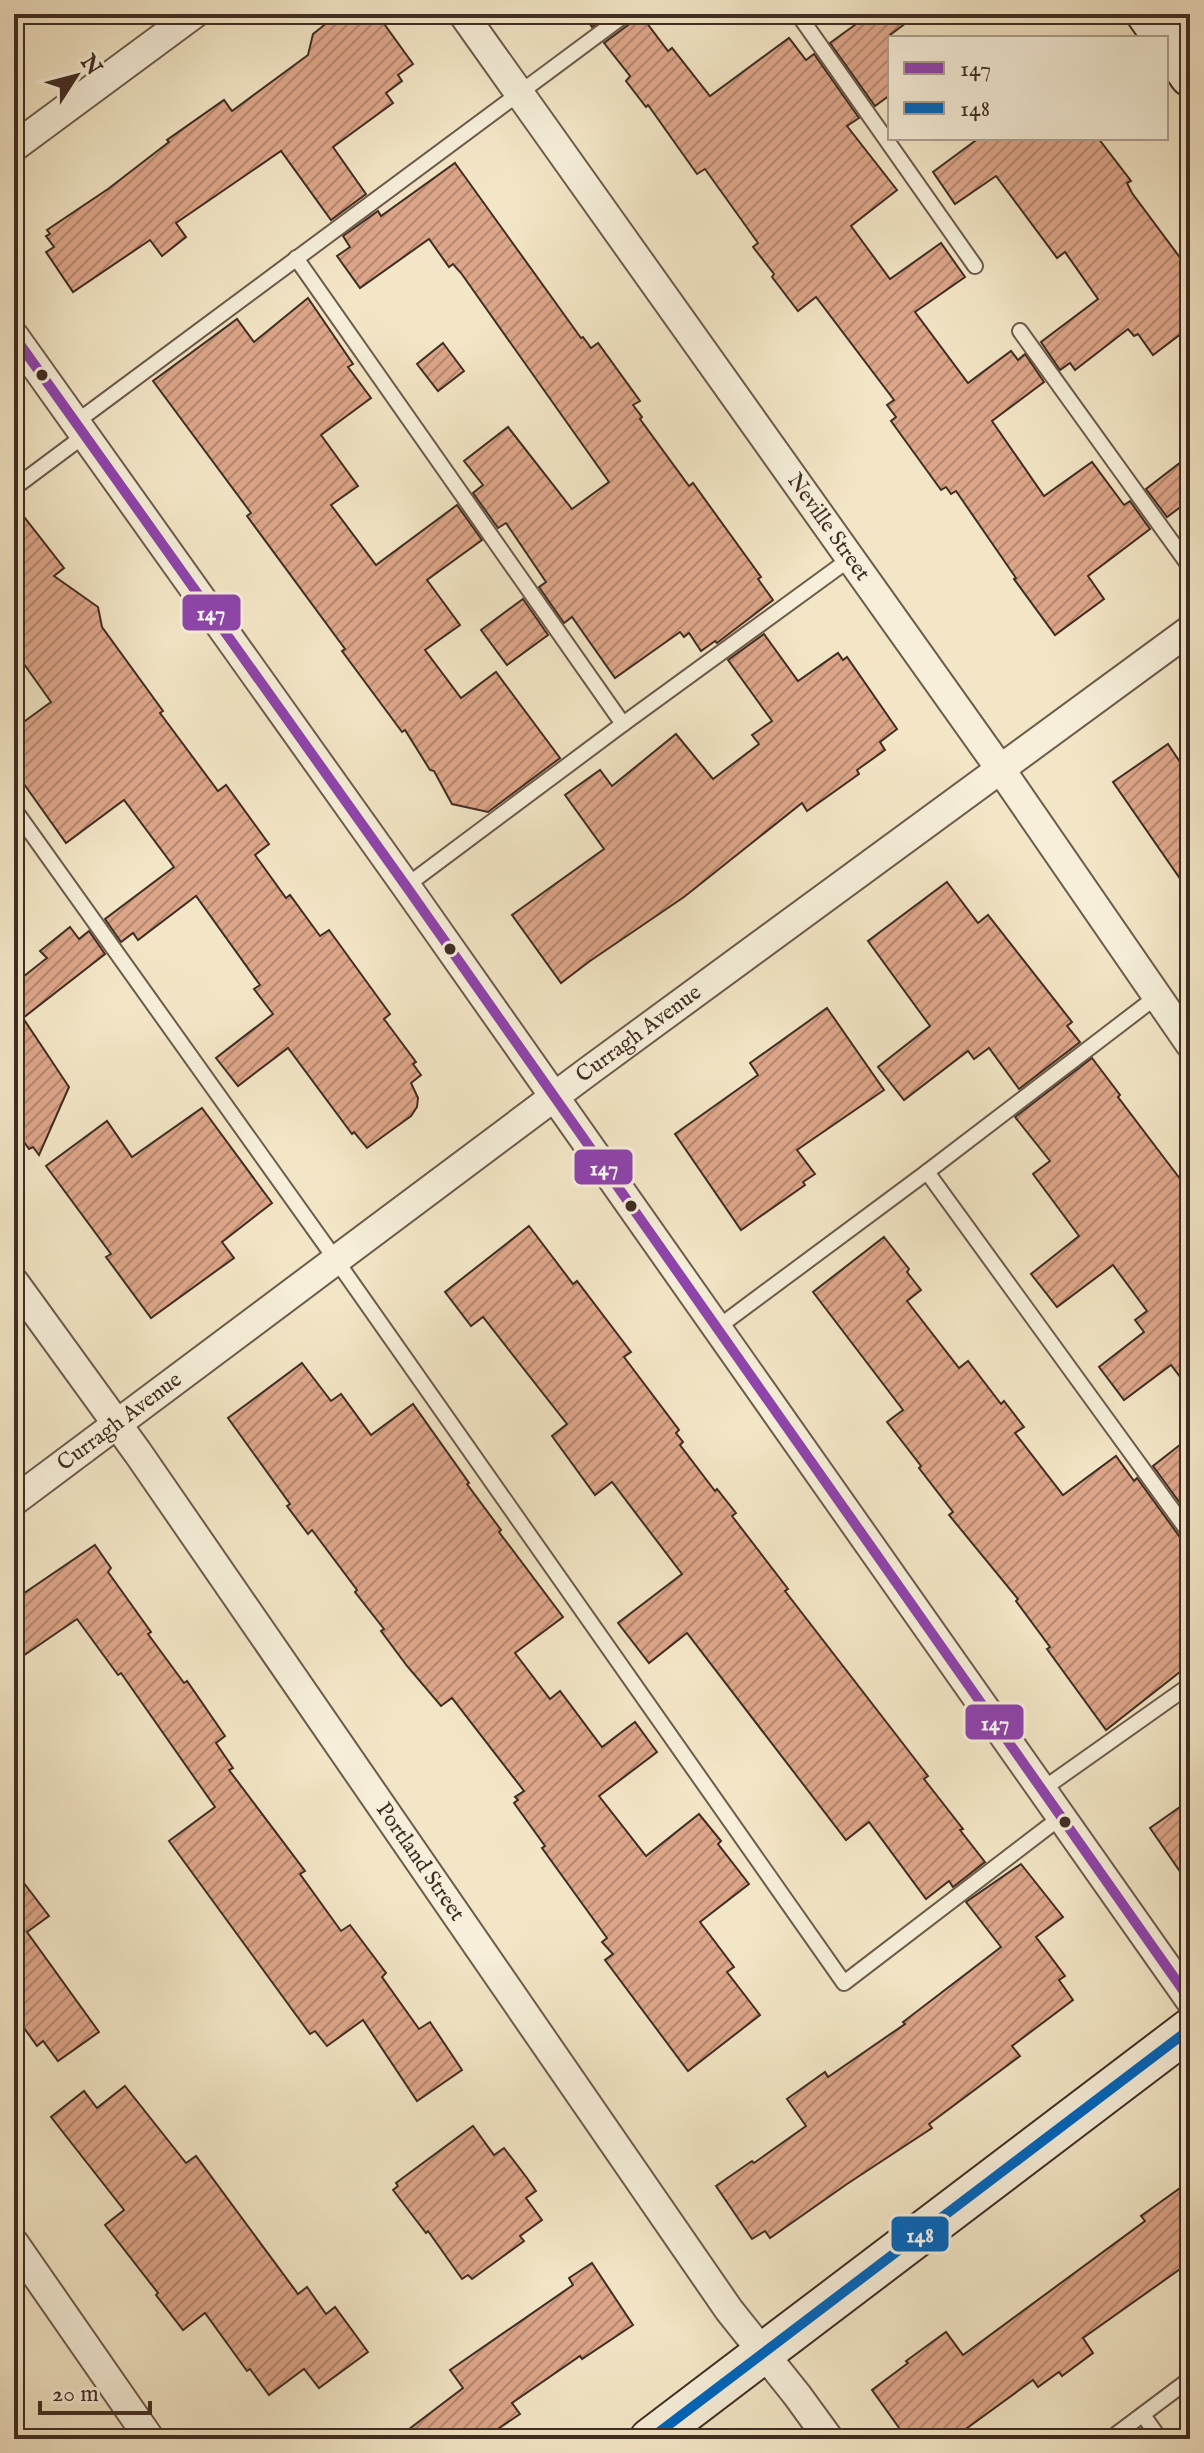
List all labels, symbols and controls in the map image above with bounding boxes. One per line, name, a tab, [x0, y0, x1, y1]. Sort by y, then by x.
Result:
north arrow	[36, 36, 116, 116]
legend	[888, 36, 1168, 140]
text: N	[73, 49, 107, 81]
text: 147	[960, 54, 991, 85]
text: 148	[960, 94, 990, 125]
unlabelled marker	[34, 367, 50, 383]
street label: Neville Street	[780, 468, 876, 587]
line badge: 147	[181, 593, 242, 632]
text: 147	[197, 600, 225, 628]
unlabelled marker	[442, 941, 458, 957]
street label: Curragh Avenue	[571, 979, 707, 1089]
line badge: 147	[573, 1148, 634, 1186]
text: 147	[590, 1155, 618, 1183]
unlabelled marker	[623, 1198, 639, 1214]
street label: Curragh Avenue	[52, 1366, 188, 1478]
line badge: 147	[964, 1703, 1025, 1741]
text: 147	[981, 1710, 1009, 1738]
street label: Portland Street	[369, 1797, 471, 1927]
unlabelled marker	[1057, 1814, 1073, 1830]
line badge: 148	[890, 2215, 950, 2253]
text: 148	[906, 2222, 934, 2250]
scale bar	[40, 2365, 150, 2415]
text: 20 m	[52, 2379, 99, 2410]

